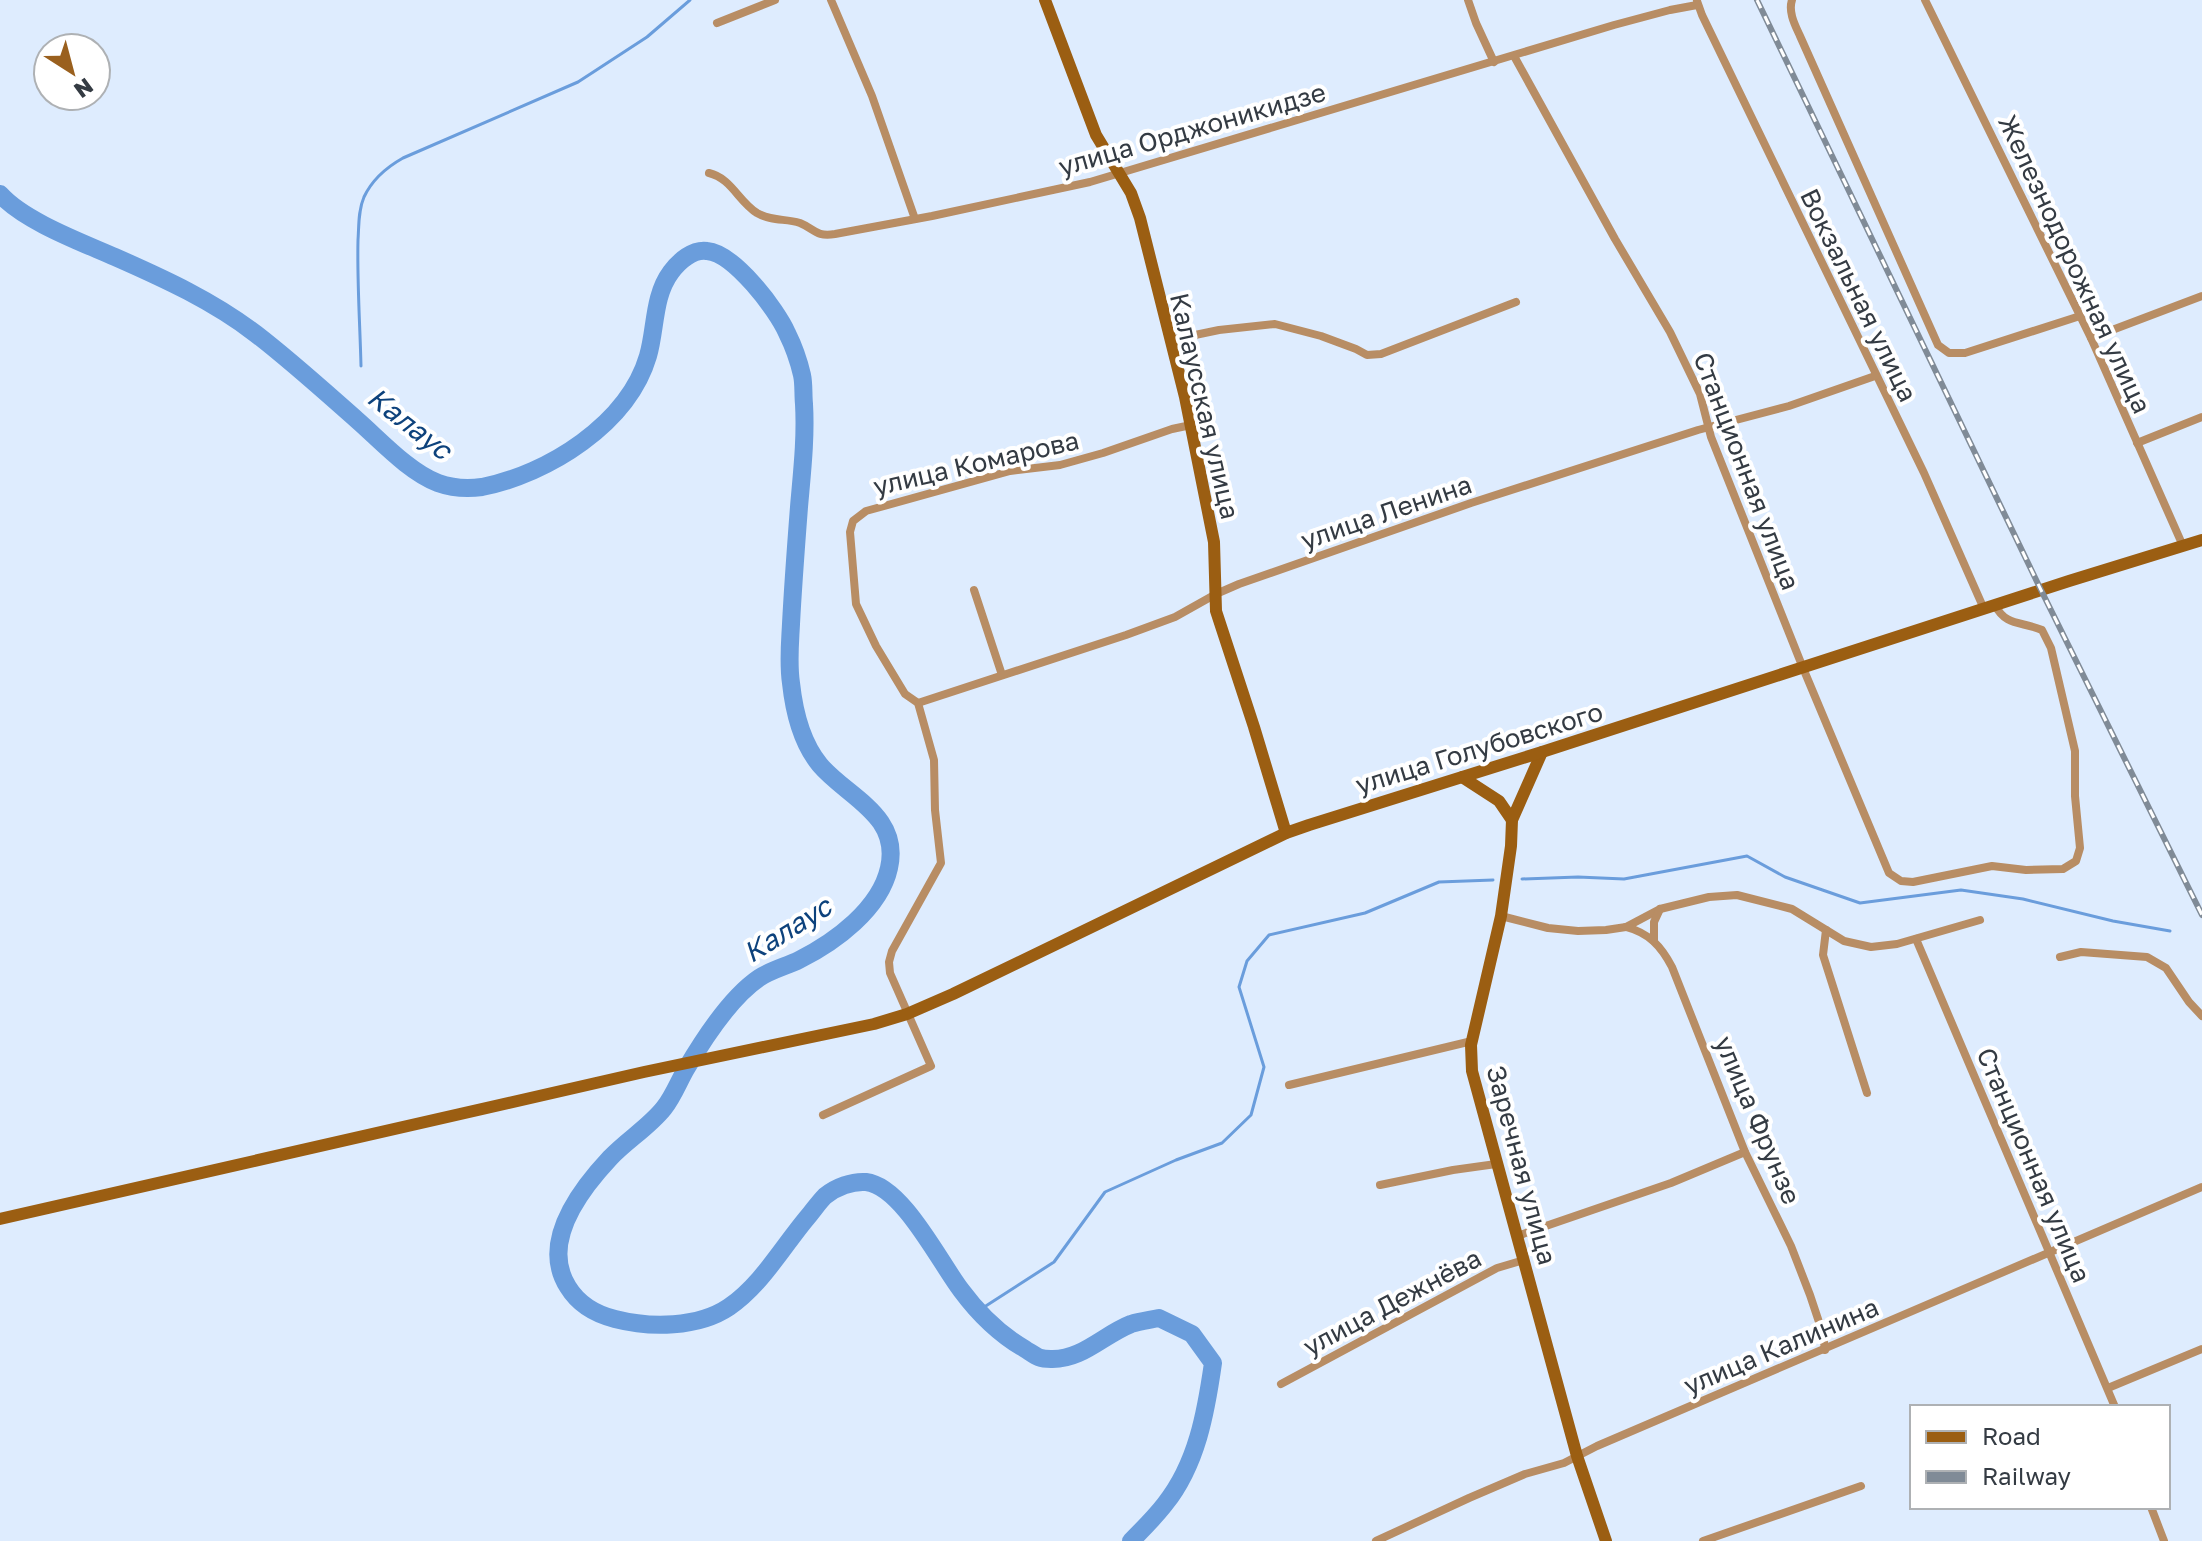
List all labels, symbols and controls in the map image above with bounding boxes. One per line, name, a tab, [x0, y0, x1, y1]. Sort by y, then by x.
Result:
north arrow	[32, 32, 112, 112]
text: N	[69, 73, 99, 104]
street label: улица Орджоникидзе	[1055, 76, 1329, 182]
street label: Железнодорожная улица	[1992, 110, 2158, 418]
street label: Вокзальная улица	[1794, 184, 1924, 406]
street label: Калаусская улица	[1164, 290, 1246, 522]
street label: Станционная улица	[1687, 348, 1807, 594]
water label: Калаус	[362, 380, 460, 467]
street label: улица Комарова	[870, 424, 1082, 502]
street label: улица Ленина	[1297, 468, 1475, 556]
street label: улица Голубовского	[1352, 696, 1606, 800]
water label: Калаус	[737, 888, 838, 969]
street label: улица Фрунзе	[1709, 1031, 1807, 1209]
street label: Станционная улица	[1971, 1043, 2097, 1287]
street label: Заречная улица	[1481, 1062, 1563, 1268]
street label: улица Дежнёва	[1298, 1242, 1486, 1362]
street label: улица Калинина	[1679, 1291, 1883, 1401]
legend	[1910, 1405, 2170, 1509]
text: Road	[1982, 1421, 2041, 1450]
text: Railway	[1982, 1461, 2071, 1490]

